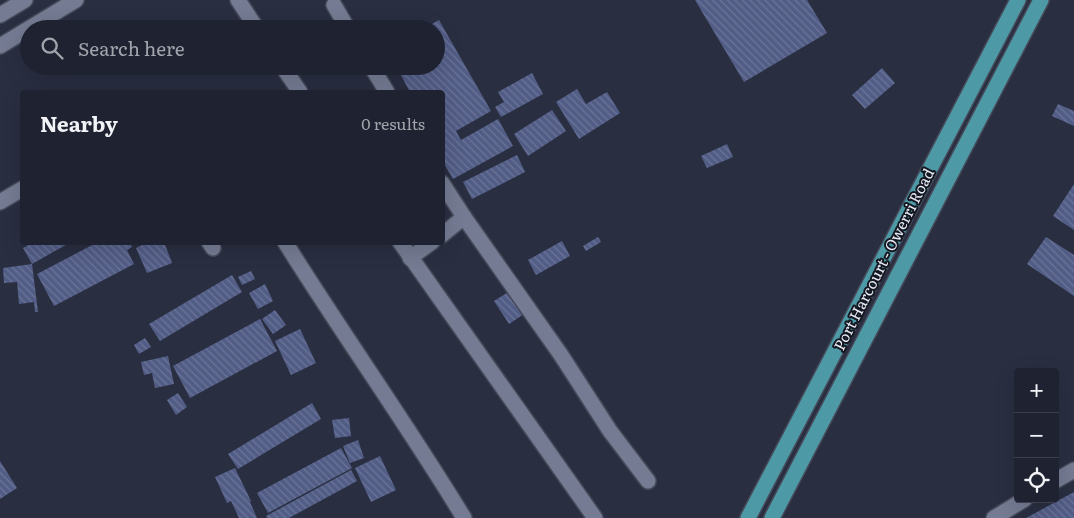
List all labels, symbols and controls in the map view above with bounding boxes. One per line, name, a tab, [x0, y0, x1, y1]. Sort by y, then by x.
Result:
search box	[20, 20, 445, 75]
icon: search	[38, 34, 66, 62]
text: Search here	[78, 34, 185, 62]
text: Nearby	[40, 107, 118, 138]
text: 0 results	[361, 111, 425, 135]
street label: Port Harcourt - Owerri Road	[827, 164, 939, 354]
map controls	[1014, 368, 1059, 503]
button: +	[1014, 368, 1059, 413]
button: −	[1014, 413, 1059, 458]
button: locate	[1014, 458, 1059, 503]

